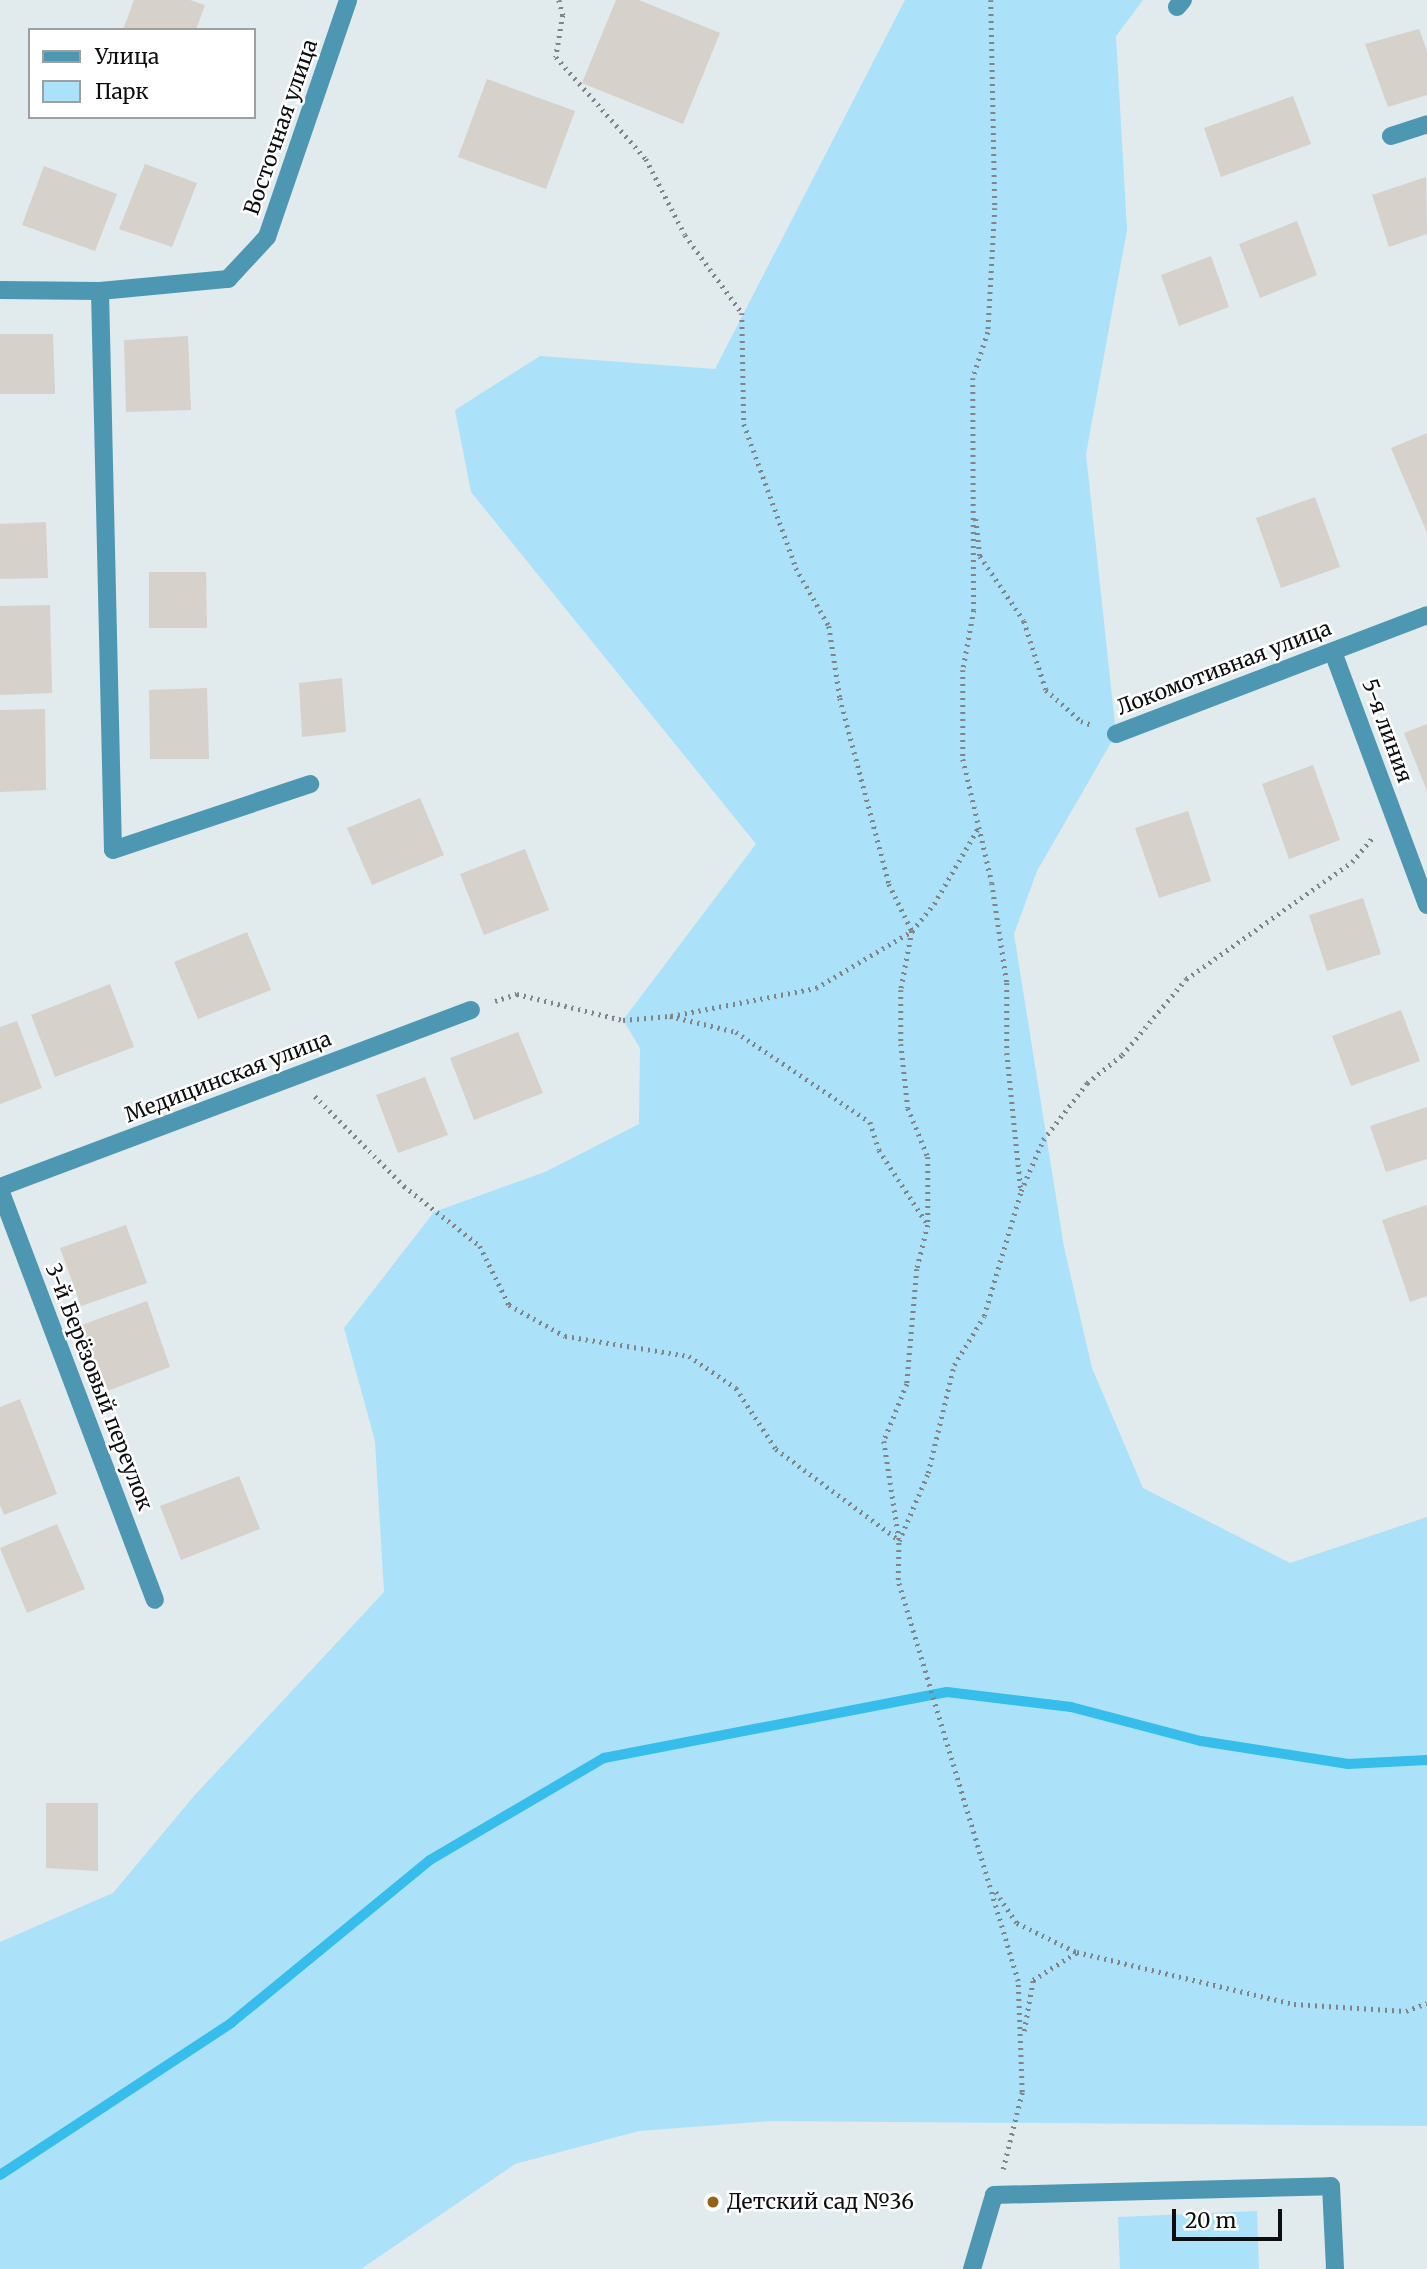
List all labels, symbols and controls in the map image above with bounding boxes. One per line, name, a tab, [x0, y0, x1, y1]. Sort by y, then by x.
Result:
legend	[28, 28, 256, 119]
street label: Восточная улица	[239, 36, 323, 218]
text: Улица	[95, 43, 159, 70]
text: Парк	[95, 78, 149, 105]
street label: Локомотивная улица	[1113, 615, 1335, 721]
street label: 5-я линия	[1357, 676, 1417, 786]
street label: Медицинская улица	[121, 1026, 335, 1128]
street label: 3-й Берёзовый переулок	[40, 1260, 158, 1514]
place label: Детский сад №36	[727, 2189, 914, 2215]
marker: Детский сад №36	[705, 2194, 721, 2210]
scale bar	[1175, 2196, 1285, 2240]
text: 20 m	[1185, 2207, 1236, 2234]

